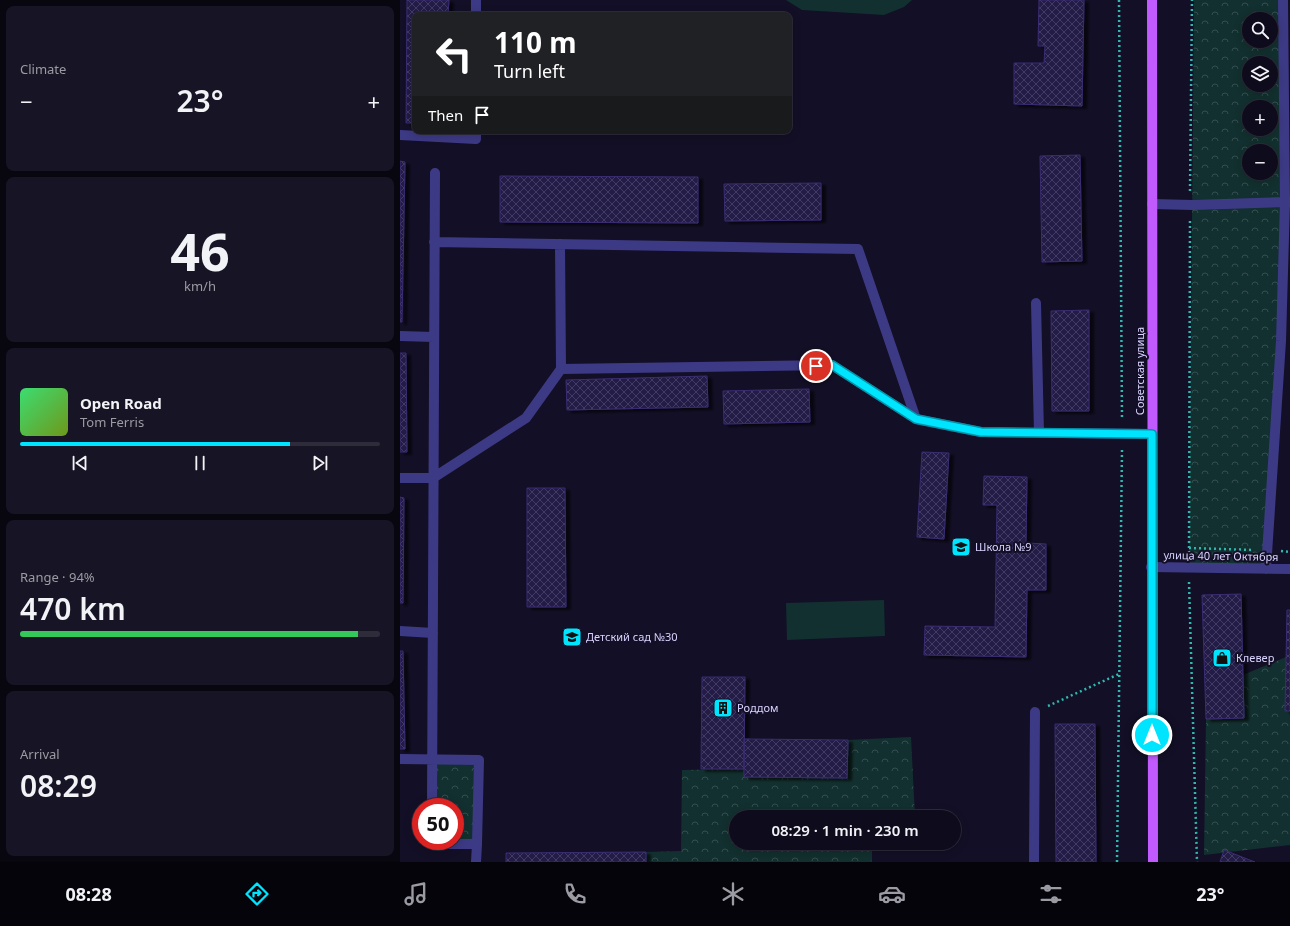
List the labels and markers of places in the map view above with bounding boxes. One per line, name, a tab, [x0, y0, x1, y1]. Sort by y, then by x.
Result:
pin	[799, 349, 833, 383]
school or university icon: Школа №9	[950, 536, 972, 558]
place label: Школа №9	[975, 539, 1032, 554]
school or university icon: Детский сад №30	[561, 626, 583, 648]
place label: Детский сад №30	[586, 629, 678, 644]
shop icon: Клевер	[1211, 647, 1233, 669]
place label: Клевер	[1236, 650, 1275, 665]
building icon: Роддом	[712, 697, 734, 719]
place label: Роддом	[737, 700, 779, 715]

